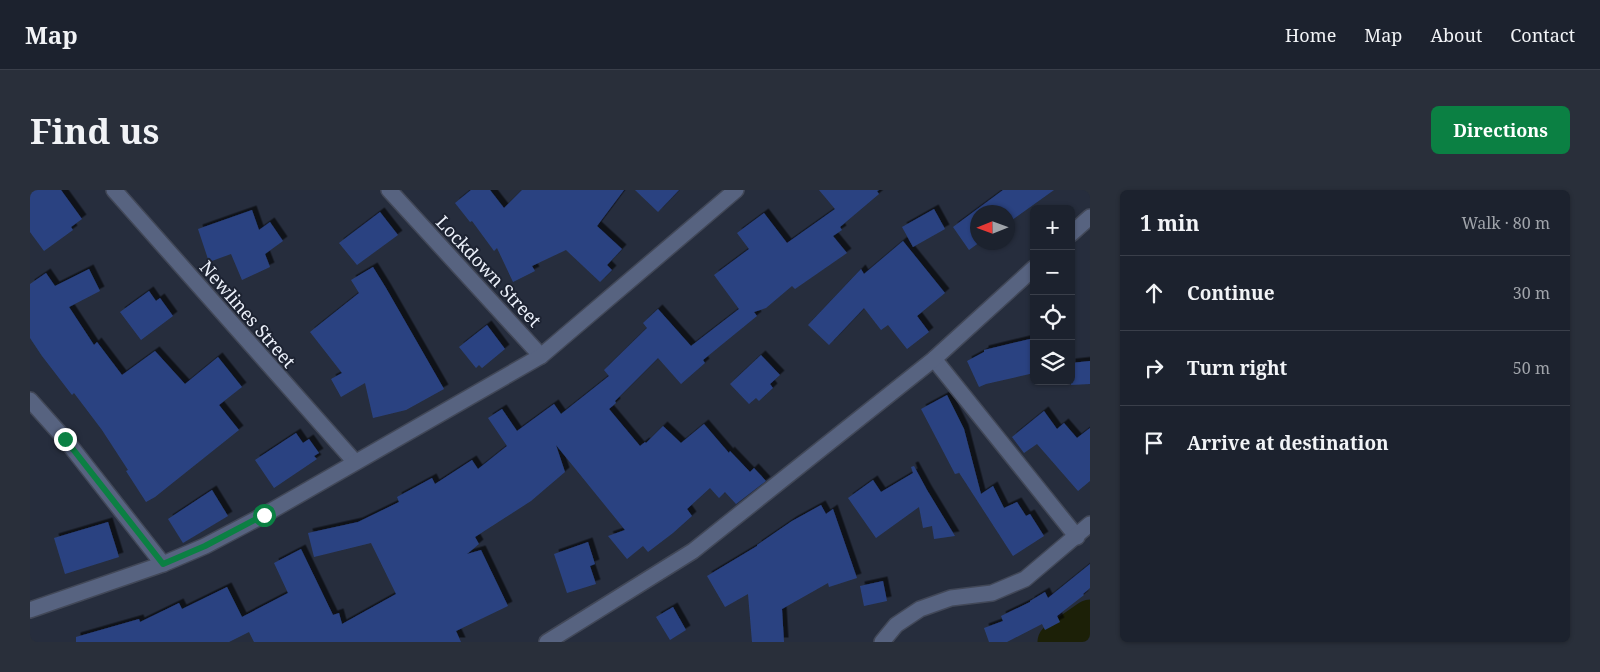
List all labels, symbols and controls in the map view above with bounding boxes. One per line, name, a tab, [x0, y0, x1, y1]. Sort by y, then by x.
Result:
text: Map	[25, 18, 78, 51]
text: Home	[1285, 23, 1336, 47]
text: Map	[1364, 23, 1402, 47]
text: About	[1430, 23, 1482, 47]
text: Contact	[1510, 23, 1575, 47]
button: Directions	[1431, 106, 1570, 154]
text: Find us	[30, 107, 159, 154]
north arrow	[970, 205, 1015, 250]
map controls	[1030, 205, 1075, 385]
button: +	[1030, 205, 1075, 250]
text: 1 min	[1140, 209, 1199, 237]
street label: Lockdown Street	[431, 210, 547, 332]
text: Walk · 80 m	[1462, 212, 1550, 234]
button: −	[1030, 250, 1075, 295]
street label: Newlines Street	[195, 255, 301, 373]
icon: ahead	[1140, 279, 1168, 307]
text: Continue	[1187, 280, 1275, 306]
text: 30 m	[1513, 282, 1550, 304]
button: locate	[1030, 295, 1075, 340]
button: layers	[1030, 340, 1075, 385]
icon: right	[1140, 354, 1168, 382]
text: Turn right	[1187, 355, 1287, 381]
text: 50 m	[1513, 357, 1550, 379]
route end	[54, 428, 77, 451]
icon: arrive	[1140, 429, 1168, 457]
text: Arrive at destination	[1187, 430, 1389, 456]
route start	[253, 504, 276, 527]

